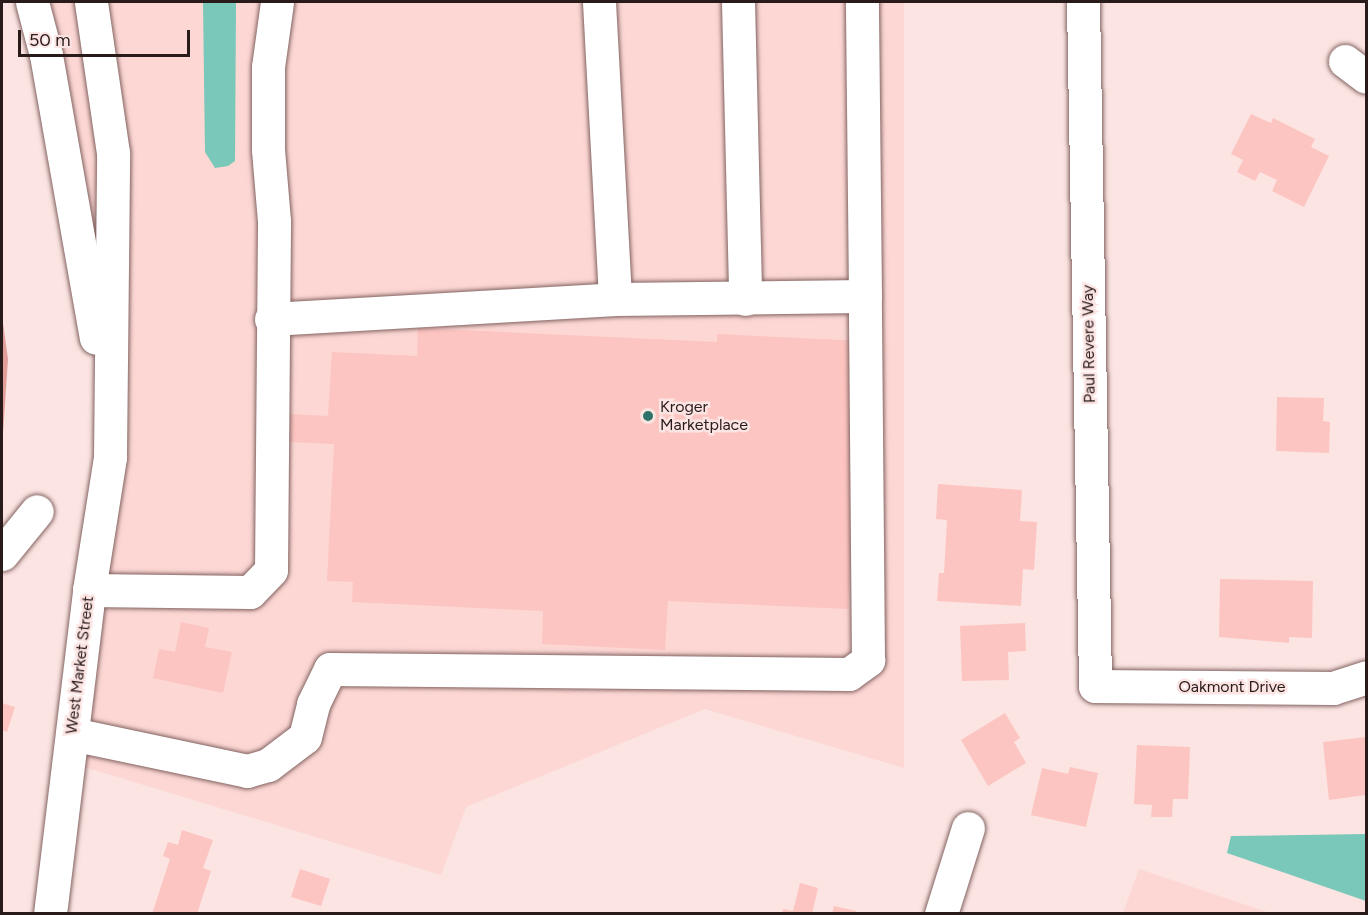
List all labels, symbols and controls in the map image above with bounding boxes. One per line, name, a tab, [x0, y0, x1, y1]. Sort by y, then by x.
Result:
scale bar	[21, 18, 194, 56]
text: 50 m	[29, 29, 71, 51]
street label: Paul Revere Way	[1078, 285, 1100, 403]
place label: Kroger Marketplace	[660, 397, 748, 435]
marker: Kroger Marketplace	[641, 409, 655, 423]
street label: West Market Street	[62, 595, 98, 735]
street label: Oakmont Drive	[1178, 677, 1286, 697]

